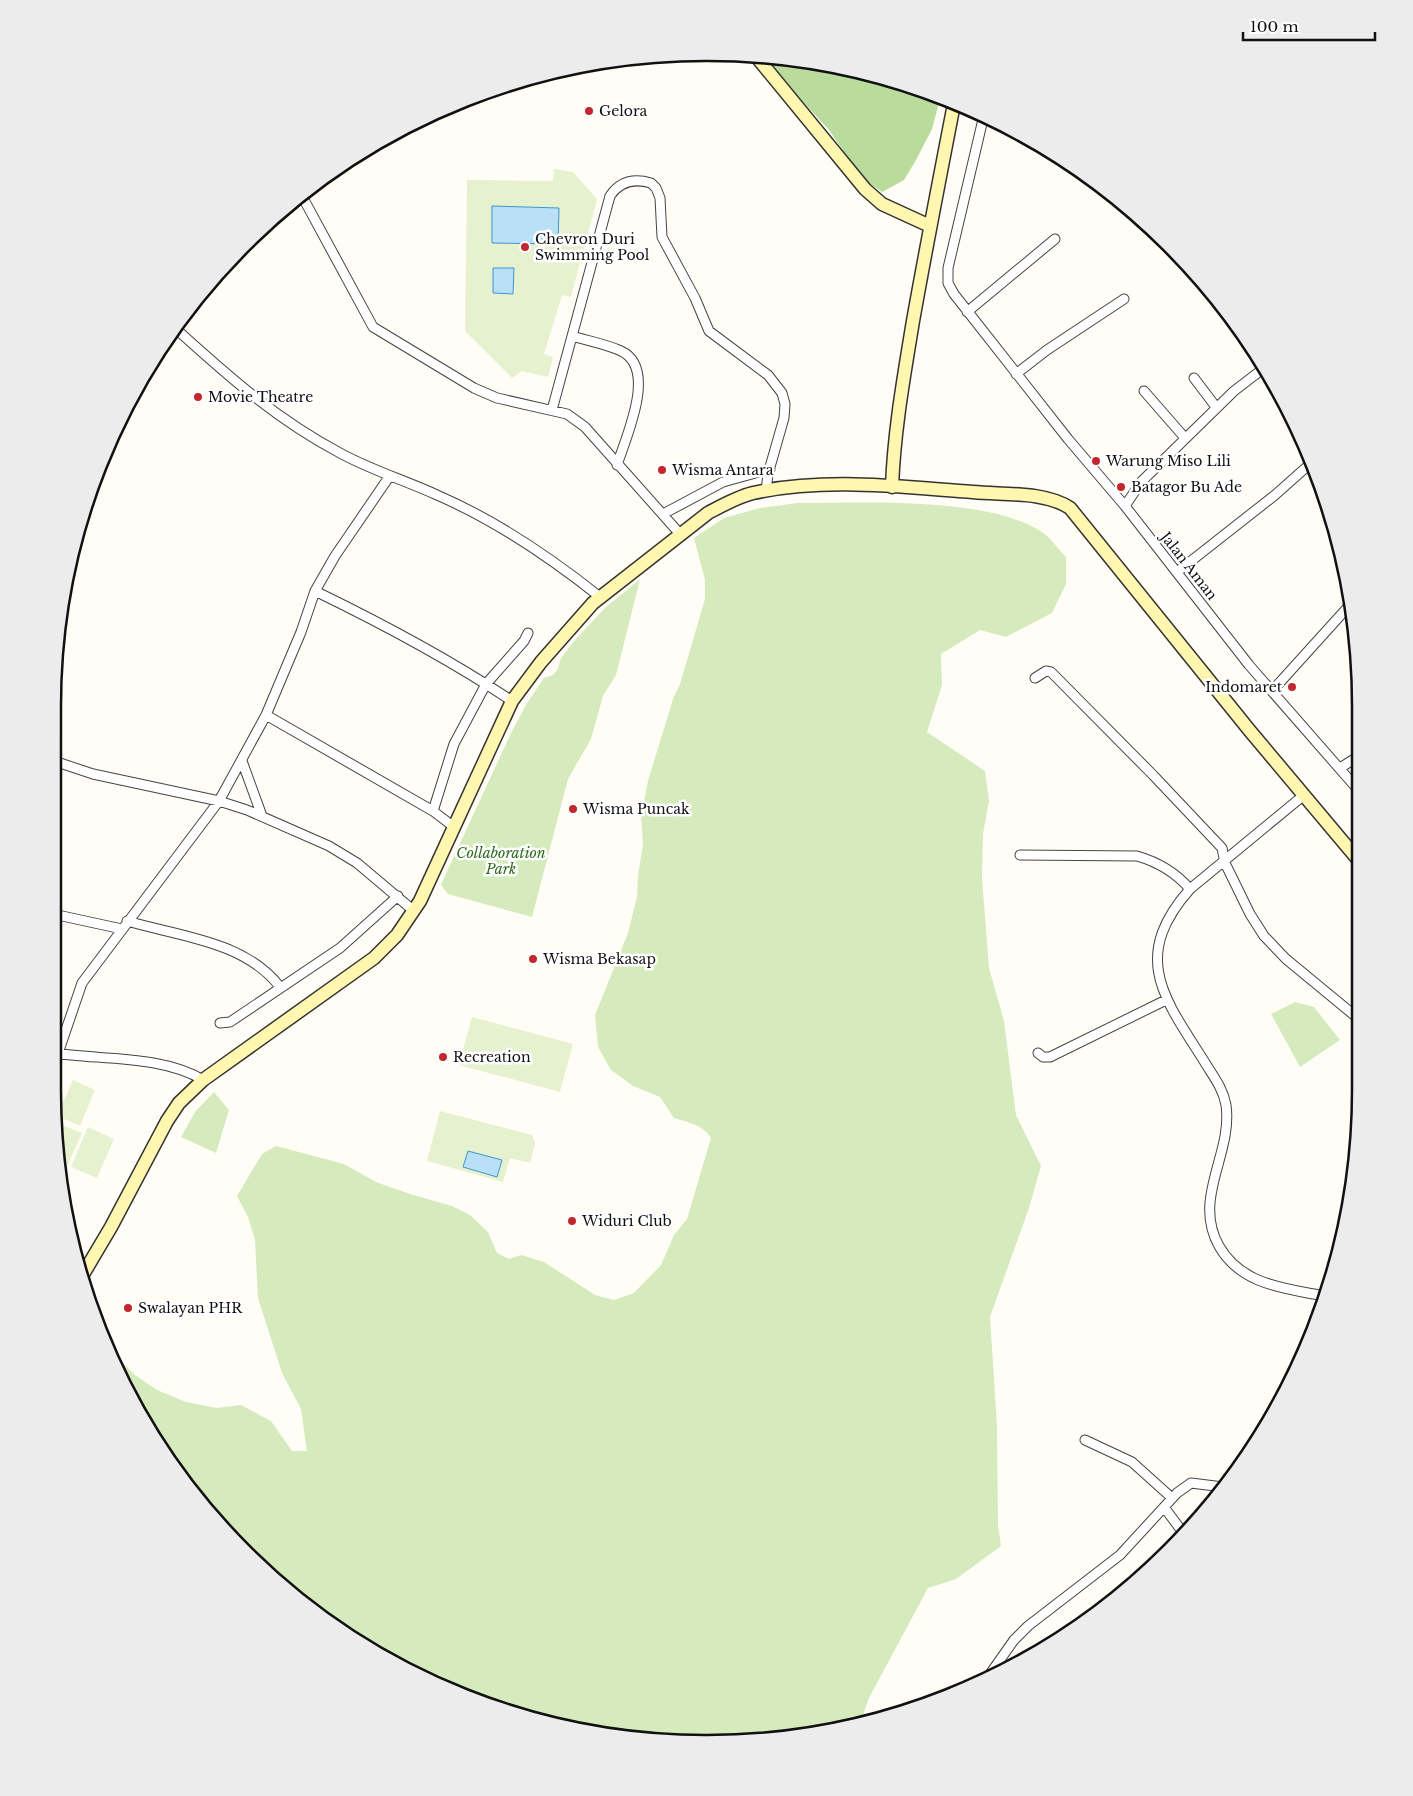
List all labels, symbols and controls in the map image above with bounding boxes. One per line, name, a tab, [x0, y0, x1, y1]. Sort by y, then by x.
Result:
scale bar	[1243, 10, 1376, 42]
text: 100 m	[1250, 17, 1299, 36]
place label: Gelora	[599, 102, 648, 120]
marker: Gelora	[583, 105, 595, 117]
place label: Chevron Duri Swimming Pool	[535, 230, 650, 264]
marker: Chevron Duri Swimming Pool	[519, 241, 531, 253]
place label: Movie Theatre	[208, 388, 313, 406]
marker: Movie Theatre	[192, 391, 204, 403]
place label: Warung Miso Lili	[1105, 452, 1231, 470]
marker: Warung Miso Lili	[1090, 455, 1102, 467]
place label: Wisma Antara	[671, 461, 774, 479]
marker: Wisma Antara	[656, 464, 668, 476]
place label: Batagor Bu Ade	[1131, 478, 1242, 496]
marker: Batagor Bu Ade	[1115, 481, 1127, 493]
street label: Jalan Aman	[1156, 527, 1221, 604]
place label: Indomaret	[1205, 678, 1283, 696]
marker: Indomaret	[1286, 681, 1298, 693]
place label: Wisma Puncak	[582, 800, 690, 818]
marker: Wisma Puncak	[567, 803, 579, 815]
park label: Collaboration Park	[456, 844, 546, 878]
place label: Wisma Bekasap	[542, 950, 656, 968]
marker: Wisma Bekasap	[527, 953, 539, 965]
place label: Recreation	[453, 1048, 531, 1066]
marker: Recreation	[437, 1051, 449, 1063]
place label: Widuri Club	[581, 1212, 672, 1230]
marker: Widuri Club	[566, 1215, 578, 1227]
place label: Swalayan PHR	[138, 1299, 243, 1317]
marker: Swalayan PHR	[122, 1302, 134, 1314]

